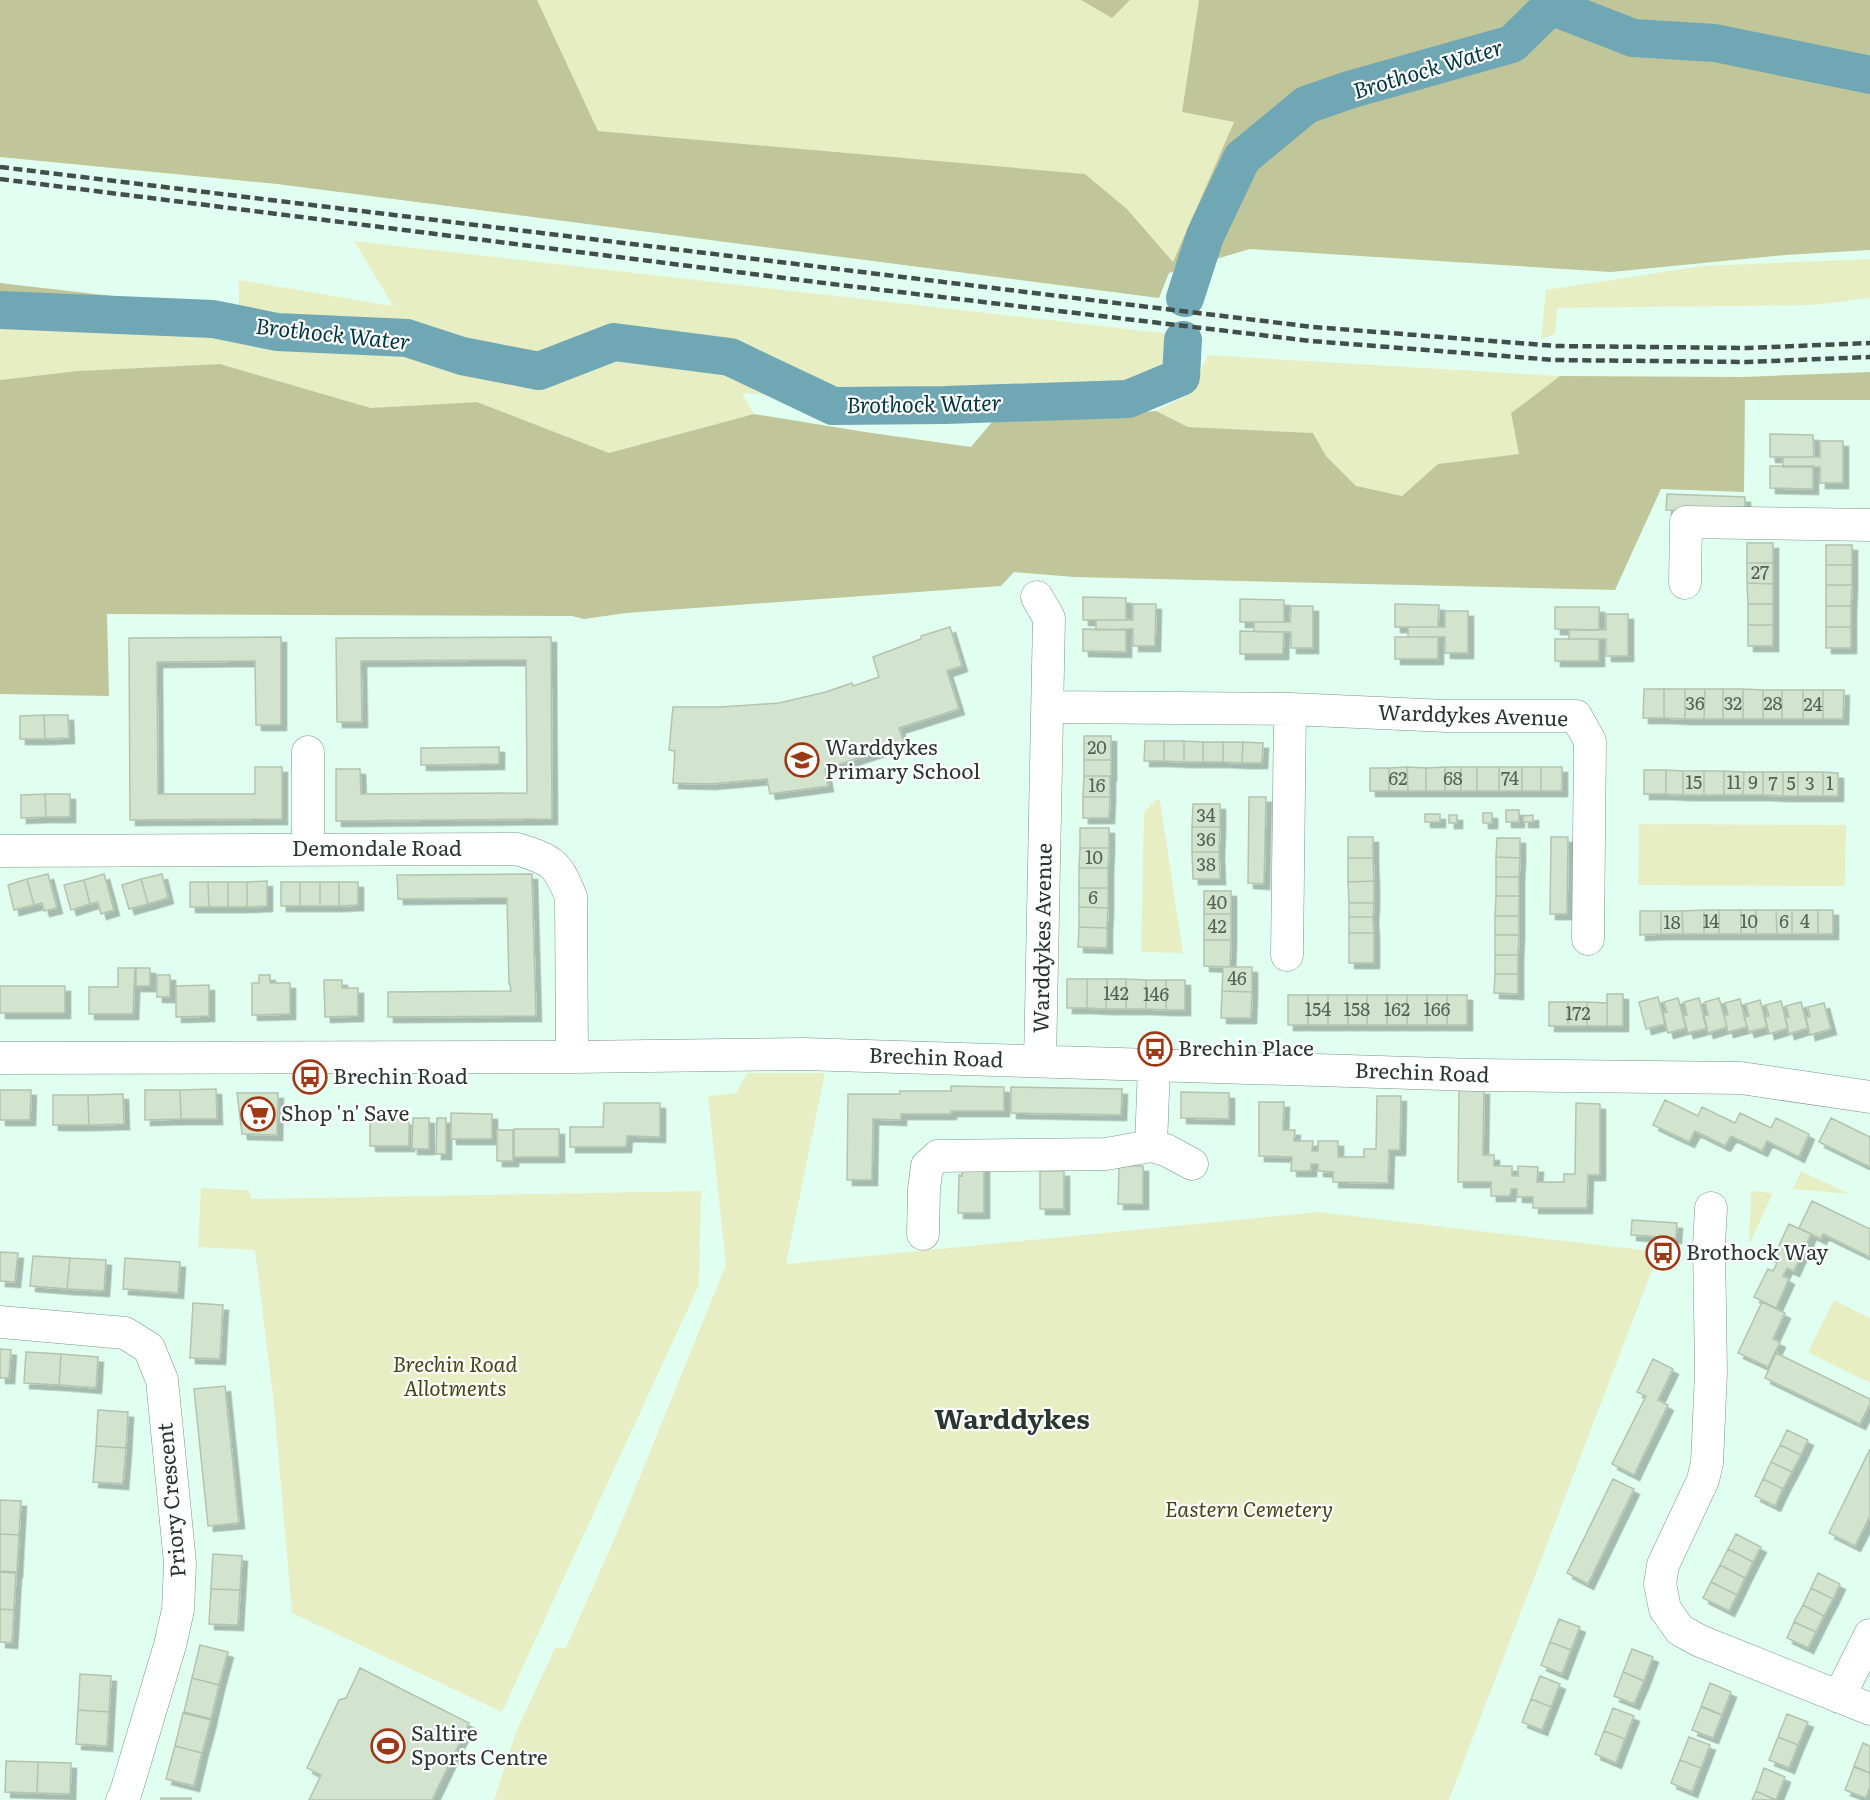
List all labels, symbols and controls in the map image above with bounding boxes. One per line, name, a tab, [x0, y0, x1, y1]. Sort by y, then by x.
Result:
water label: Brothock Water	[1348, 29, 1507, 106]
water label: Brothock Water	[254, 308, 412, 357]
water label: Brothock Water	[846, 385, 1002, 420]
house number: 27	[1751, 558, 1769, 585]
house number: 36	[1685, 689, 1705, 716]
house number: 32	[1724, 689, 1742, 716]
house number: 28	[1763, 689, 1783, 716]
house number: 24	[1803, 690, 1823, 717]
street label: Warddykes Avenue	[1377, 695, 1569, 732]
place label: Warddykes Primary School	[825, 730, 980, 785]
house number: 20	[1087, 733, 1107, 760]
school or university icon: Warddykes Primary School	[784, 742, 820, 778]
house number: 62	[1389, 764, 1407, 791]
house number: 68	[1443, 764, 1463, 791]
house number: 74	[1501, 764, 1519, 791]
house number: 15	[1686, 768, 1702, 795]
house number: 11	[1727, 768, 1741, 795]
house number: 9	[1748, 768, 1758, 795]
house number: 7	[1768, 769, 1778, 796]
house number: 5	[1786, 769, 1796, 796]
house number: 3	[1805, 769, 1815, 796]
house number: 1	[1826, 769, 1834, 796]
house number: 16	[1089, 771, 1106, 798]
house number: 34	[1196, 801, 1216, 828]
house number: 36	[1196, 825, 1216, 852]
street label: Demondale Road	[292, 831, 462, 862]
street label: Warddykes Avenue	[1023, 842, 1058, 1033]
house number: 10	[1085, 843, 1103, 870]
house number: 38	[1196, 850, 1216, 877]
house number: 6	[1088, 883, 1098, 910]
house number: 40	[1207, 888, 1227, 915]
house number: 14	[1703, 907, 1719, 934]
house number: 10	[1740, 907, 1758, 934]
house number: 6	[1779, 907, 1789, 934]
house number: 4	[1800, 907, 1810, 934]
house number: 18	[1663, 908, 1681, 935]
house number: 42	[1207, 912, 1227, 939]
house number: 46	[1227, 964, 1247, 991]
house number: 142	[1103, 979, 1129, 1006]
house number: 146	[1143, 980, 1169, 1007]
house number: 154	[1305, 995, 1331, 1022]
house number: 158	[1344, 995, 1370, 1022]
house number: 162	[1384, 995, 1410, 1022]
house number: 166	[1424, 995, 1451, 1022]
house number: 172	[1565, 999, 1591, 1026]
bus stop icon: Brechin Place	[1137, 1031, 1173, 1067]
place label: Brechin Place	[1178, 1031, 1314, 1062]
street label: Brechin Road	[868, 1038, 1004, 1073]
street label: Brechin Road	[1354, 1053, 1490, 1088]
bus stop icon: Brechin Road	[292, 1059, 328, 1095]
place label: Brechin Road	[333, 1059, 468, 1090]
supermarket icon: Shop 'n' Save	[240, 1096, 276, 1132]
place label: Shop 'n' Save	[281, 1096, 409, 1127]
bus stop icon: Brothock Way	[1645, 1235, 1681, 1271]
place label: Brothock Way	[1686, 1235, 1829, 1266]
park label: Brechin Road Allotments	[393, 1347, 517, 1402]
district label: Warddykes	[934, 1397, 1090, 1437]
street label: Priory Crescent	[147, 1421, 192, 1579]
park label: Eastern Cemetery	[1165, 1492, 1333, 1523]
place label: Saltire Sports Centre	[411, 1716, 548, 1771]
sports icon: Saltire Sports Centre	[370, 1728, 406, 1764]

